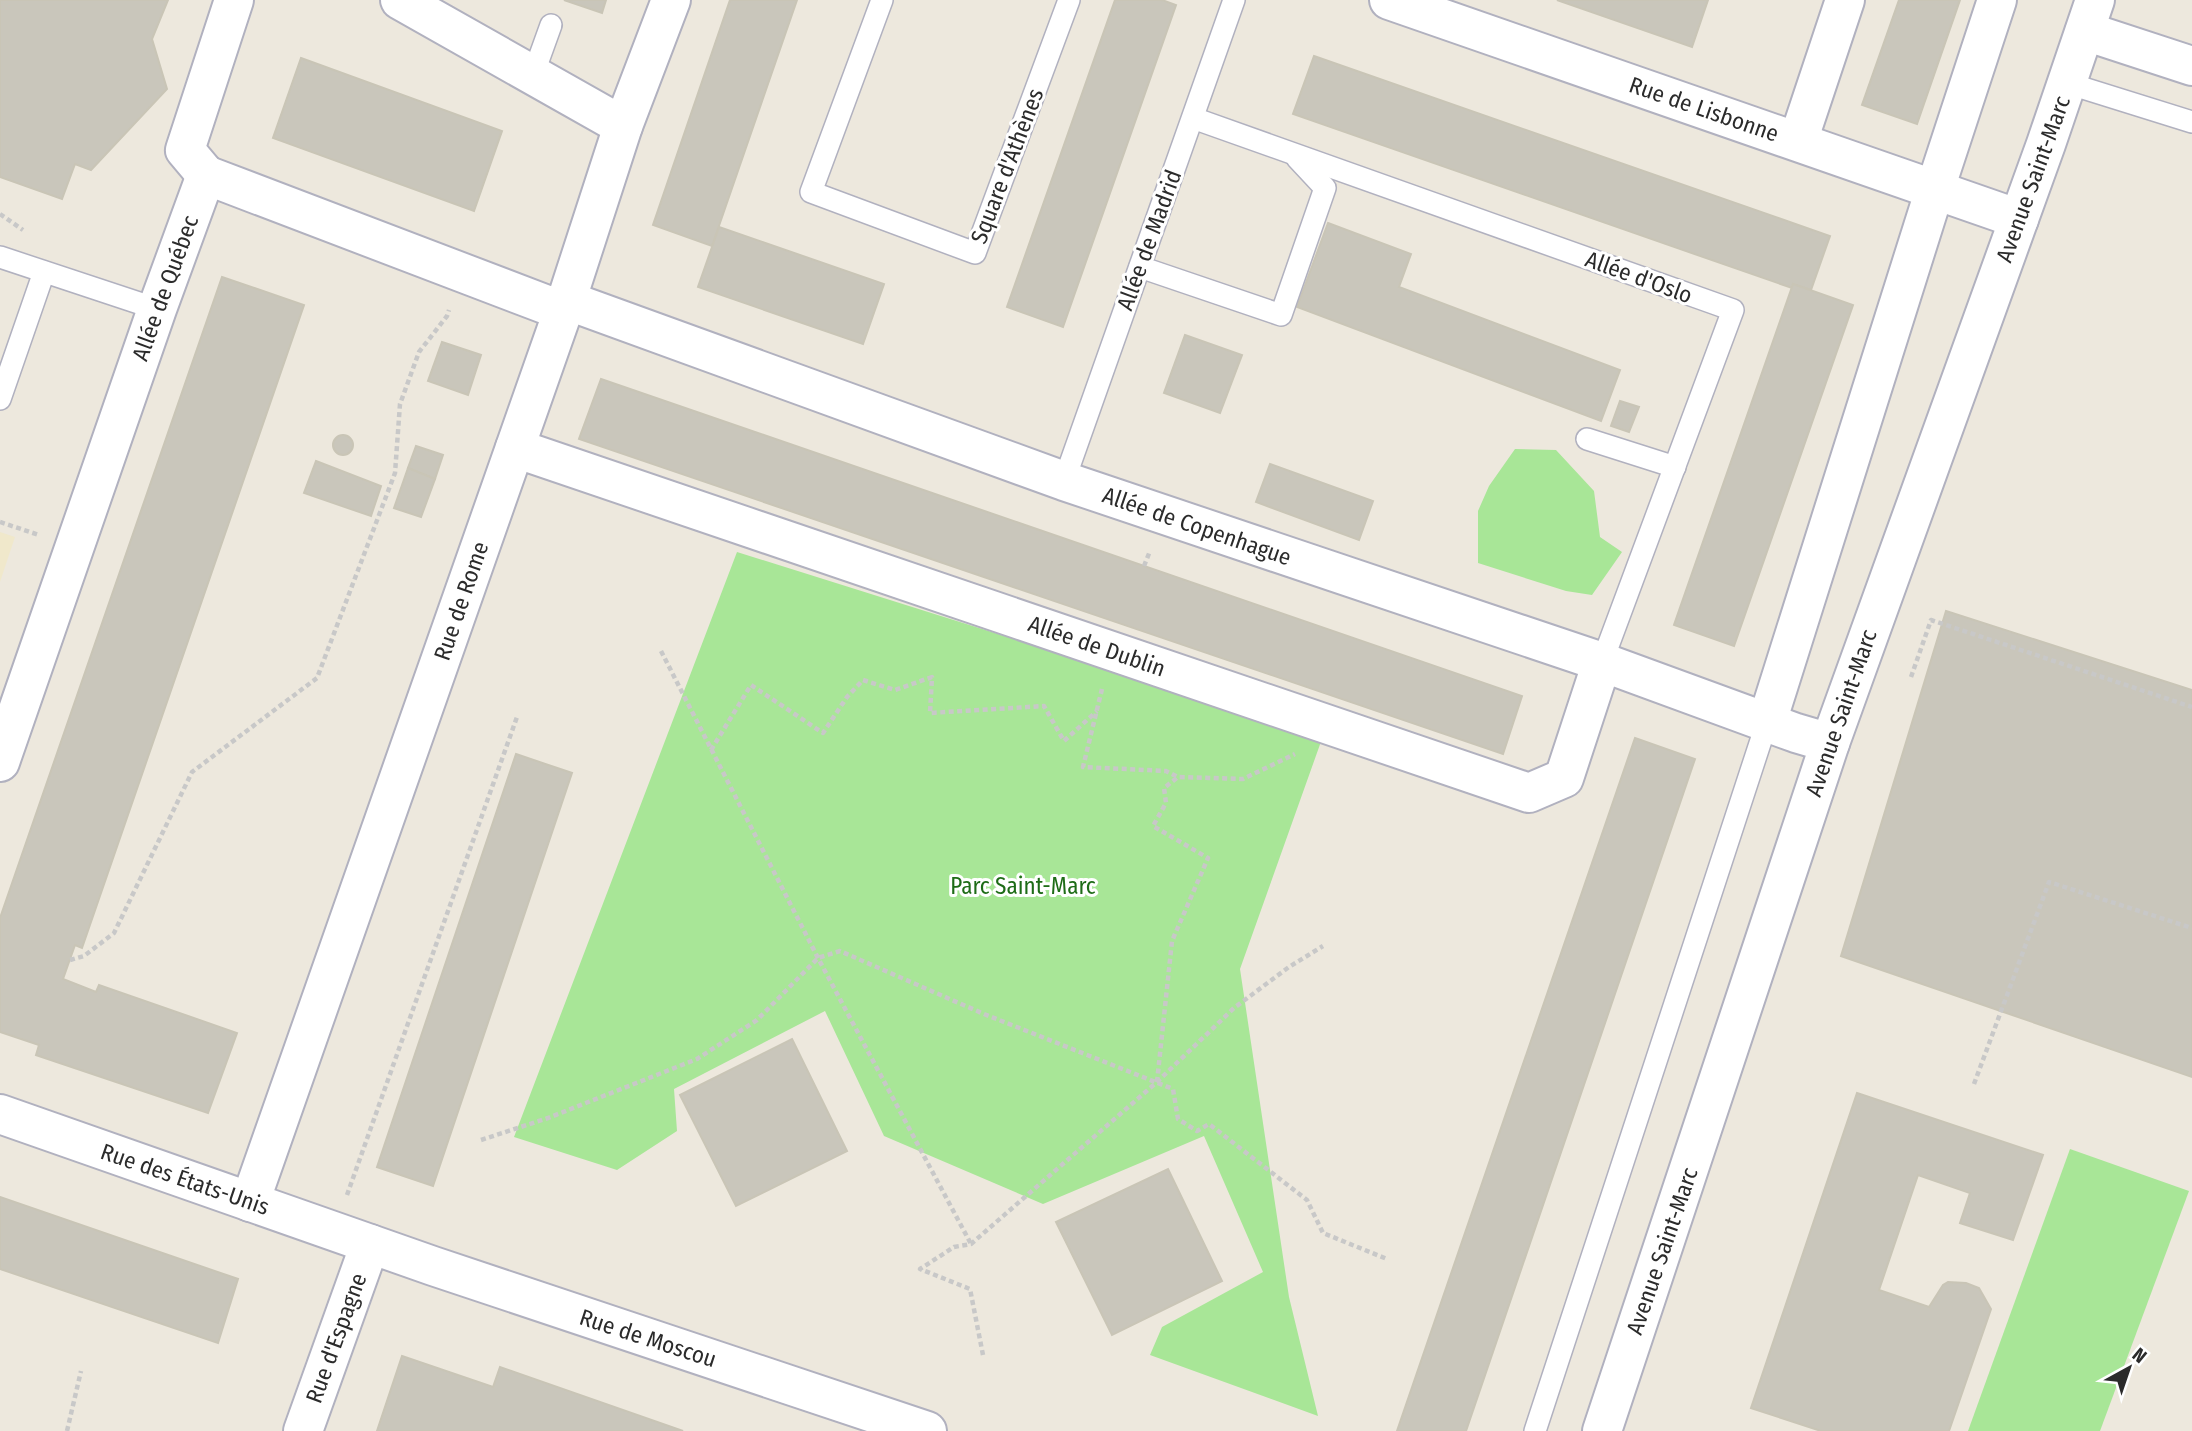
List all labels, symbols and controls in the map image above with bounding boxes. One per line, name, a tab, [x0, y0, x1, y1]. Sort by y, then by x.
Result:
street label: Rue de Lisbonne	[1626, 70, 1782, 148]
street label: Square d'Athènes	[965, 84, 1049, 248]
street label: Avenue Saint-Marc	[1990, 92, 2076, 266]
street label: Allée de Madrid	[1111, 166, 1187, 314]
street label: Allée de Québec	[126, 211, 204, 365]
street label: Allée d'Oslo	[1582, 245, 1696, 309]
street label: Allée de Copenhague	[1099, 481, 1295, 571]
street label: Rue de Rome	[428, 538, 494, 664]
street label: Allée de Dublin	[1025, 609, 1169, 683]
street label: Avenue Saint-Marc	[1799, 626, 1883, 800]
park label: Parc Saint-Marc	[950, 872, 1096, 900]
street label: Rue des États-Unis	[97, 1136, 273, 1221]
street label: Avenue Saint-Marc	[1620, 1164, 1704, 1338]
street label: Rue d'Espagne	[300, 1269, 372, 1407]
street label: Rue de Moscou	[576, 1303, 720, 1373]
north arrow	[2094, 1333, 2164, 1403]
text: N	[2128, 1343, 2151, 1368]

